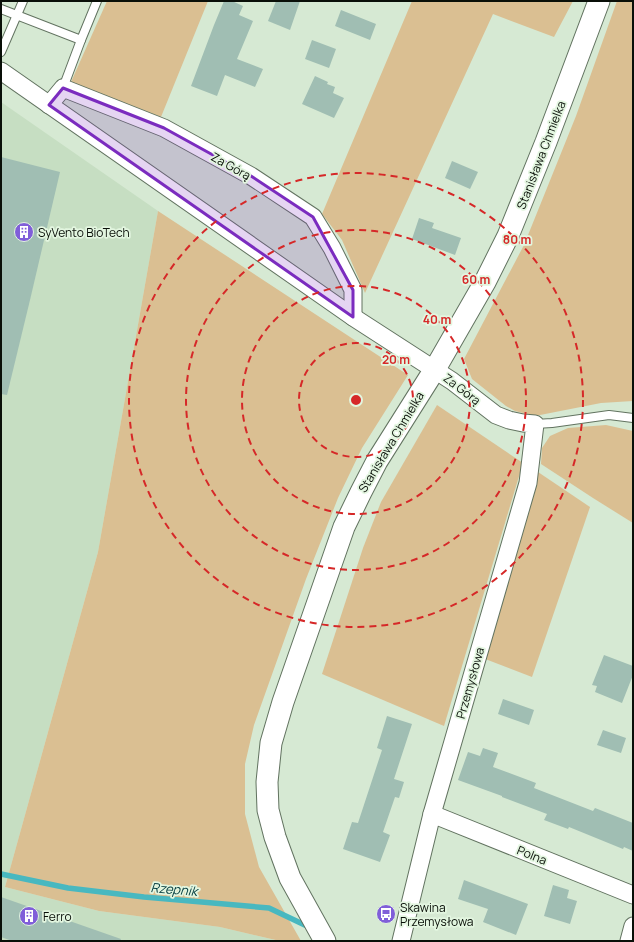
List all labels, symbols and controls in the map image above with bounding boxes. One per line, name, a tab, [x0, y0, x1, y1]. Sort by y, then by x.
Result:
street label: Stanisława Chmielka	[512, 98, 570, 212]
street label: Za Górą	[208, 148, 254, 184]
building icon: SyVento BioTech	[13, 221, 35, 243]
place label: SyVento BioTech	[38, 224, 130, 241]
text: 80 m	[503, 231, 531, 248]
text: 60 m	[462, 271, 490, 288]
text: 40 m	[423, 311, 451, 328]
text: 20 m	[382, 351, 410, 368]
street label: Za Górą	[440, 369, 484, 409]
street label: Stanisława Chmielka	[354, 388, 428, 496]
centre of rings	[349, 393, 363, 407]
street label: Przemysłowa	[452, 645, 488, 721]
street label: Polna	[514, 841, 550, 869]
water label: Rzepnik	[150, 878, 201, 900]
place label: Skawina Przemysłowa	[400, 899, 474, 930]
bus stop icon: Skawina Przemysłowa	[375, 903, 397, 925]
building icon: Ferro	[18, 905, 40, 927]
place label: Ferro	[43, 908, 72, 925]

